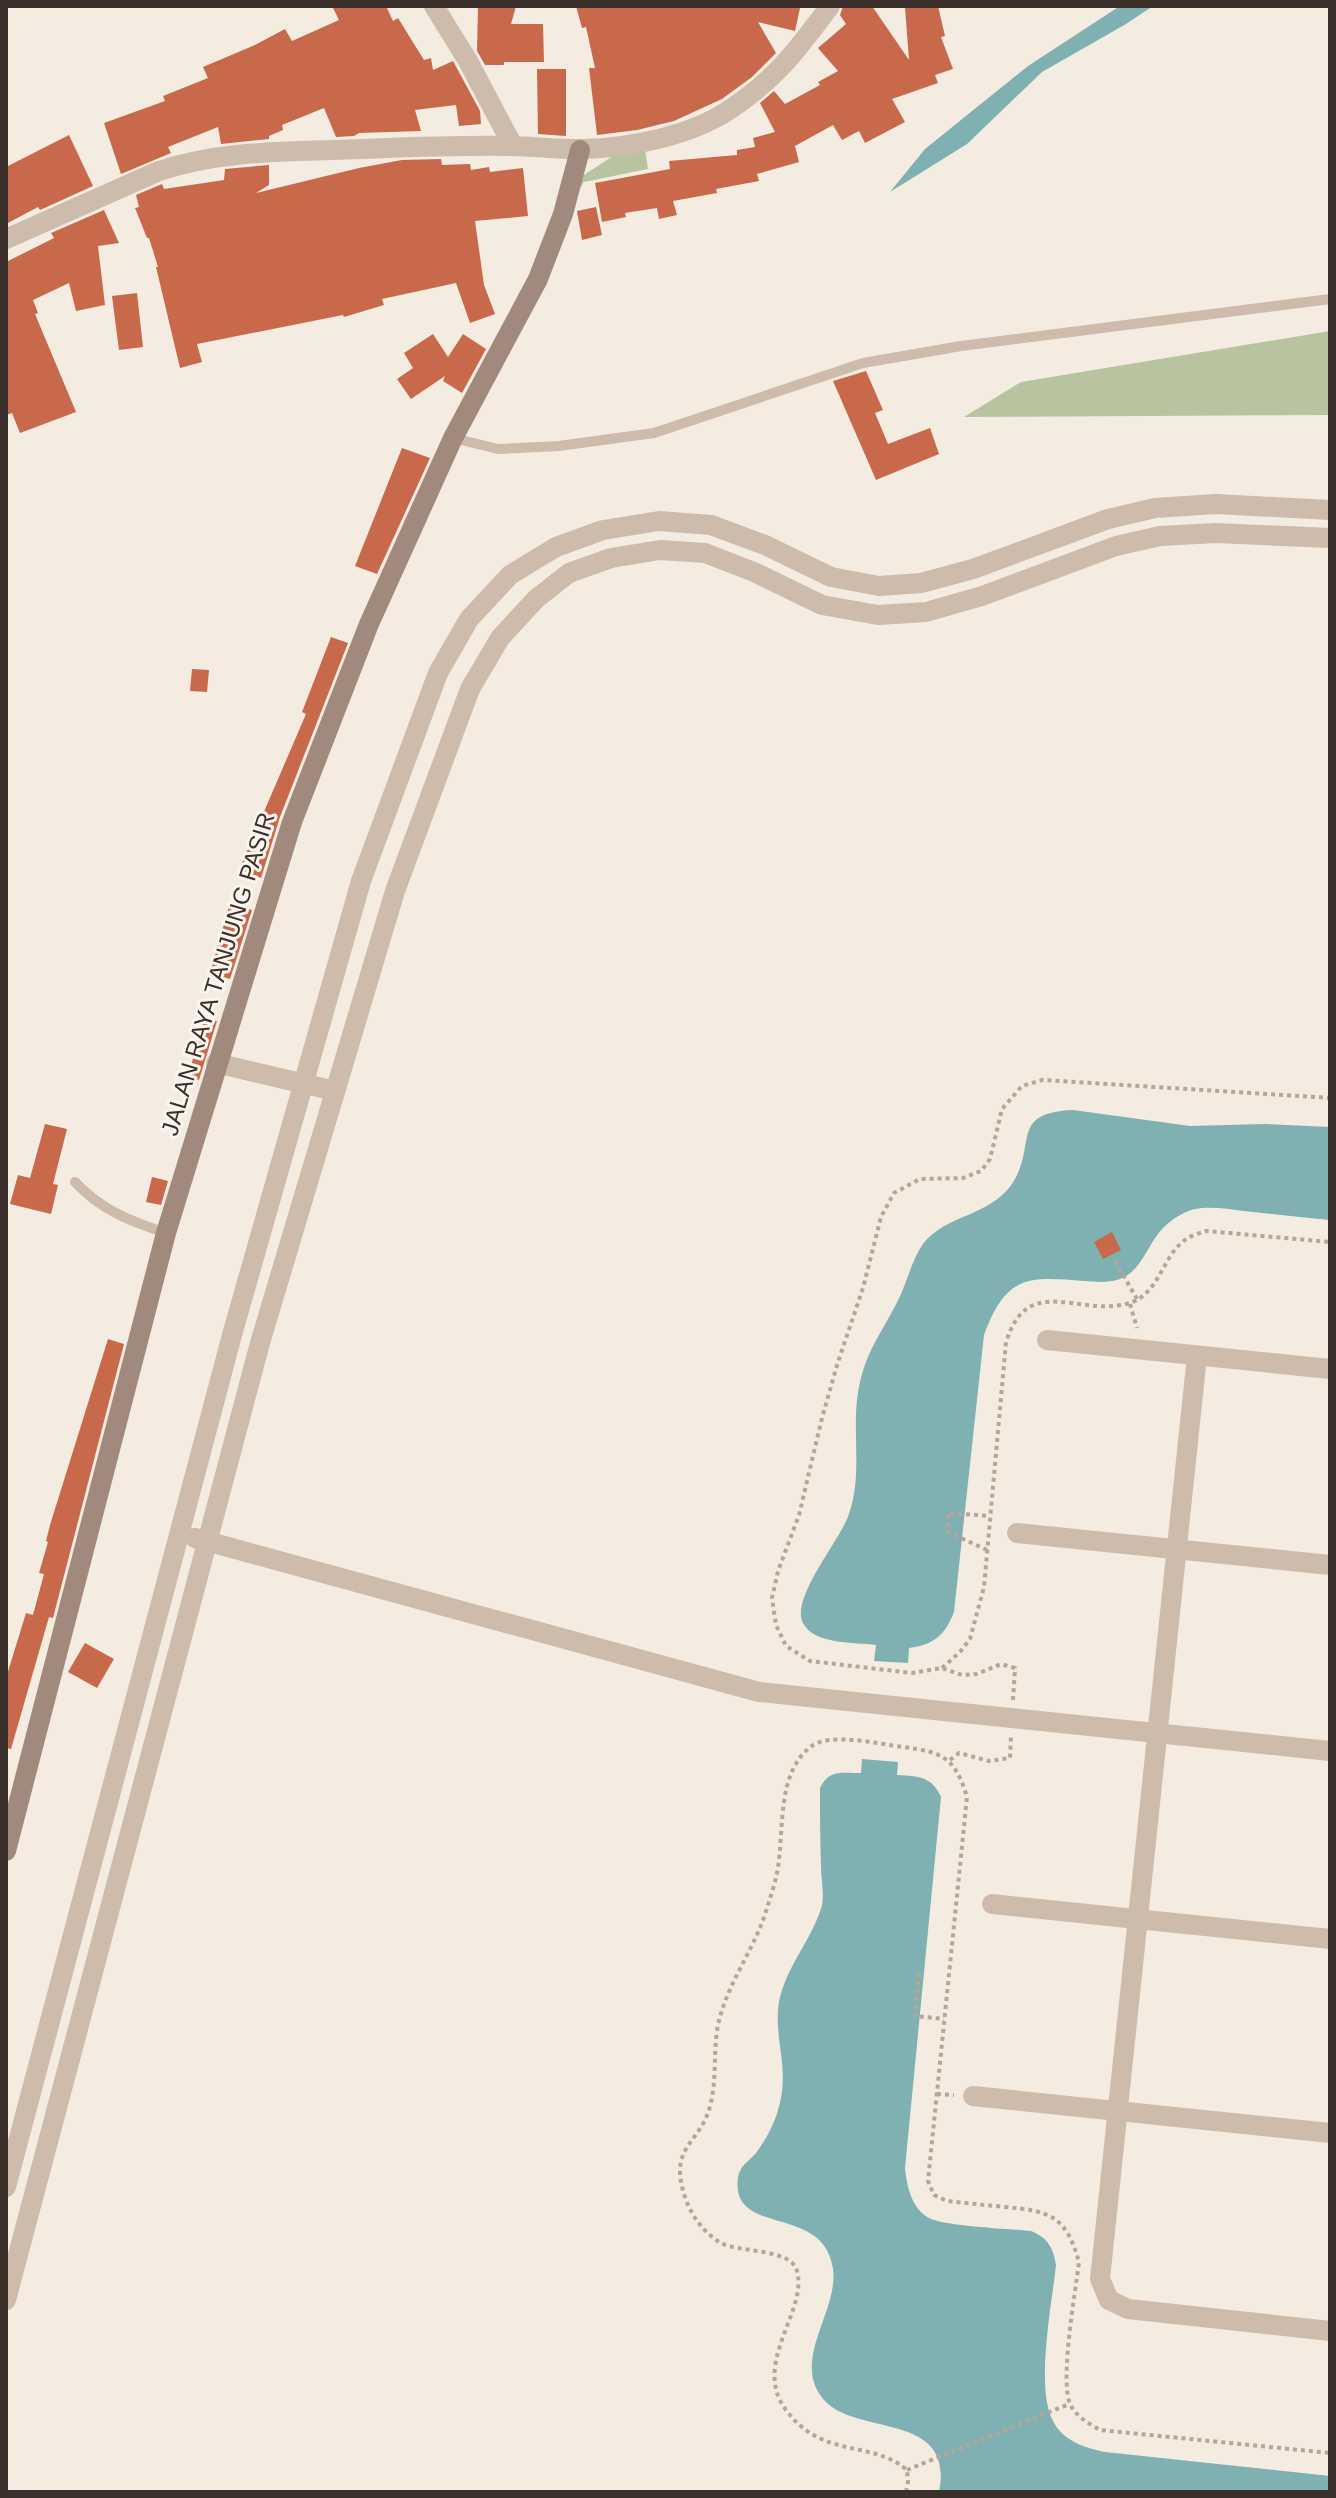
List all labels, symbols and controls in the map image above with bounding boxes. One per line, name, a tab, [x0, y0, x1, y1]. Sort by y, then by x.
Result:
street label: JALAN RAYA TANJUNG PASIR	[155, 809, 280, 1139]

